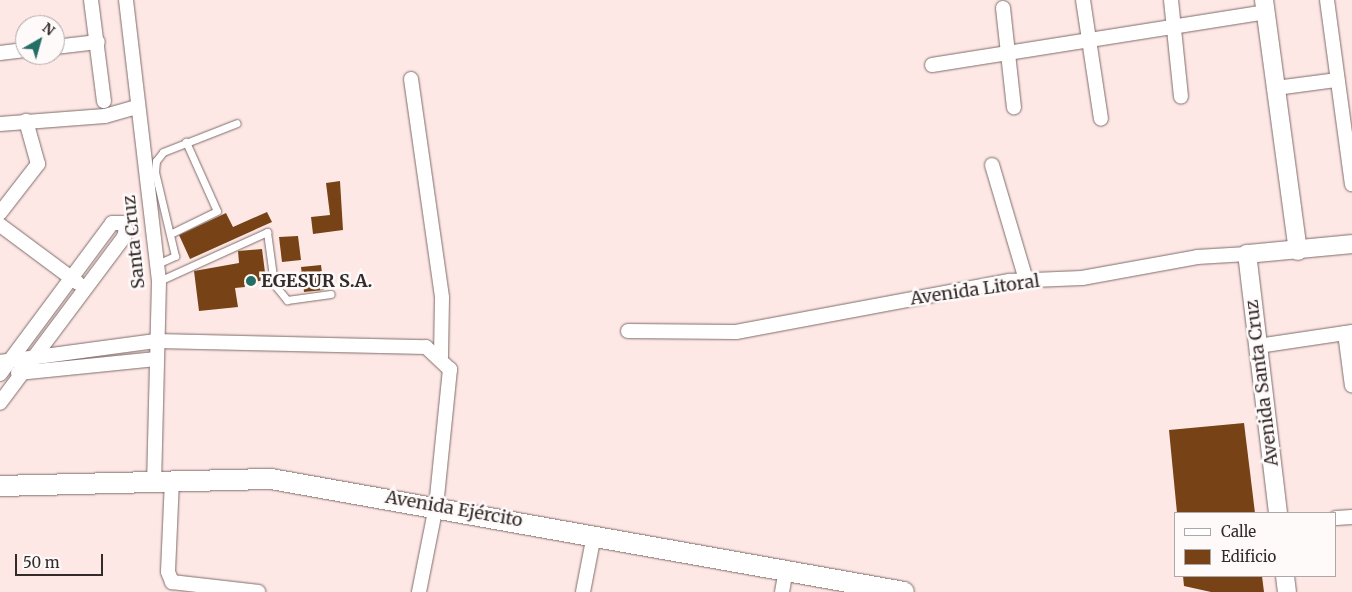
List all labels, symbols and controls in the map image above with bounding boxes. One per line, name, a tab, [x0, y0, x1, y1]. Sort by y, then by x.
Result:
north arrow	[15, 15, 65, 65]
text: N	[39, 18, 59, 39]
street label: Santa Cruz	[118, 194, 150, 290]
place label: EGESUR S.A.	[261, 270, 373, 292]
street label: Avenida Litoral	[909, 270, 1041, 310]
marker: EGESUR S.A.	[245, 275, 257, 287]
street label: Avenida Santa Cruz	[1241, 298, 1283, 468]
street label: Avenida Ejército	[384, 486, 524, 532]
legend	[1174, 512, 1337, 577]
text: Calle	[1221, 522, 1256, 541]
scale bar	[18, 544, 105, 576]
text: Edificio	[1221, 547, 1276, 566]
text: 50 m	[23, 553, 60, 572]

